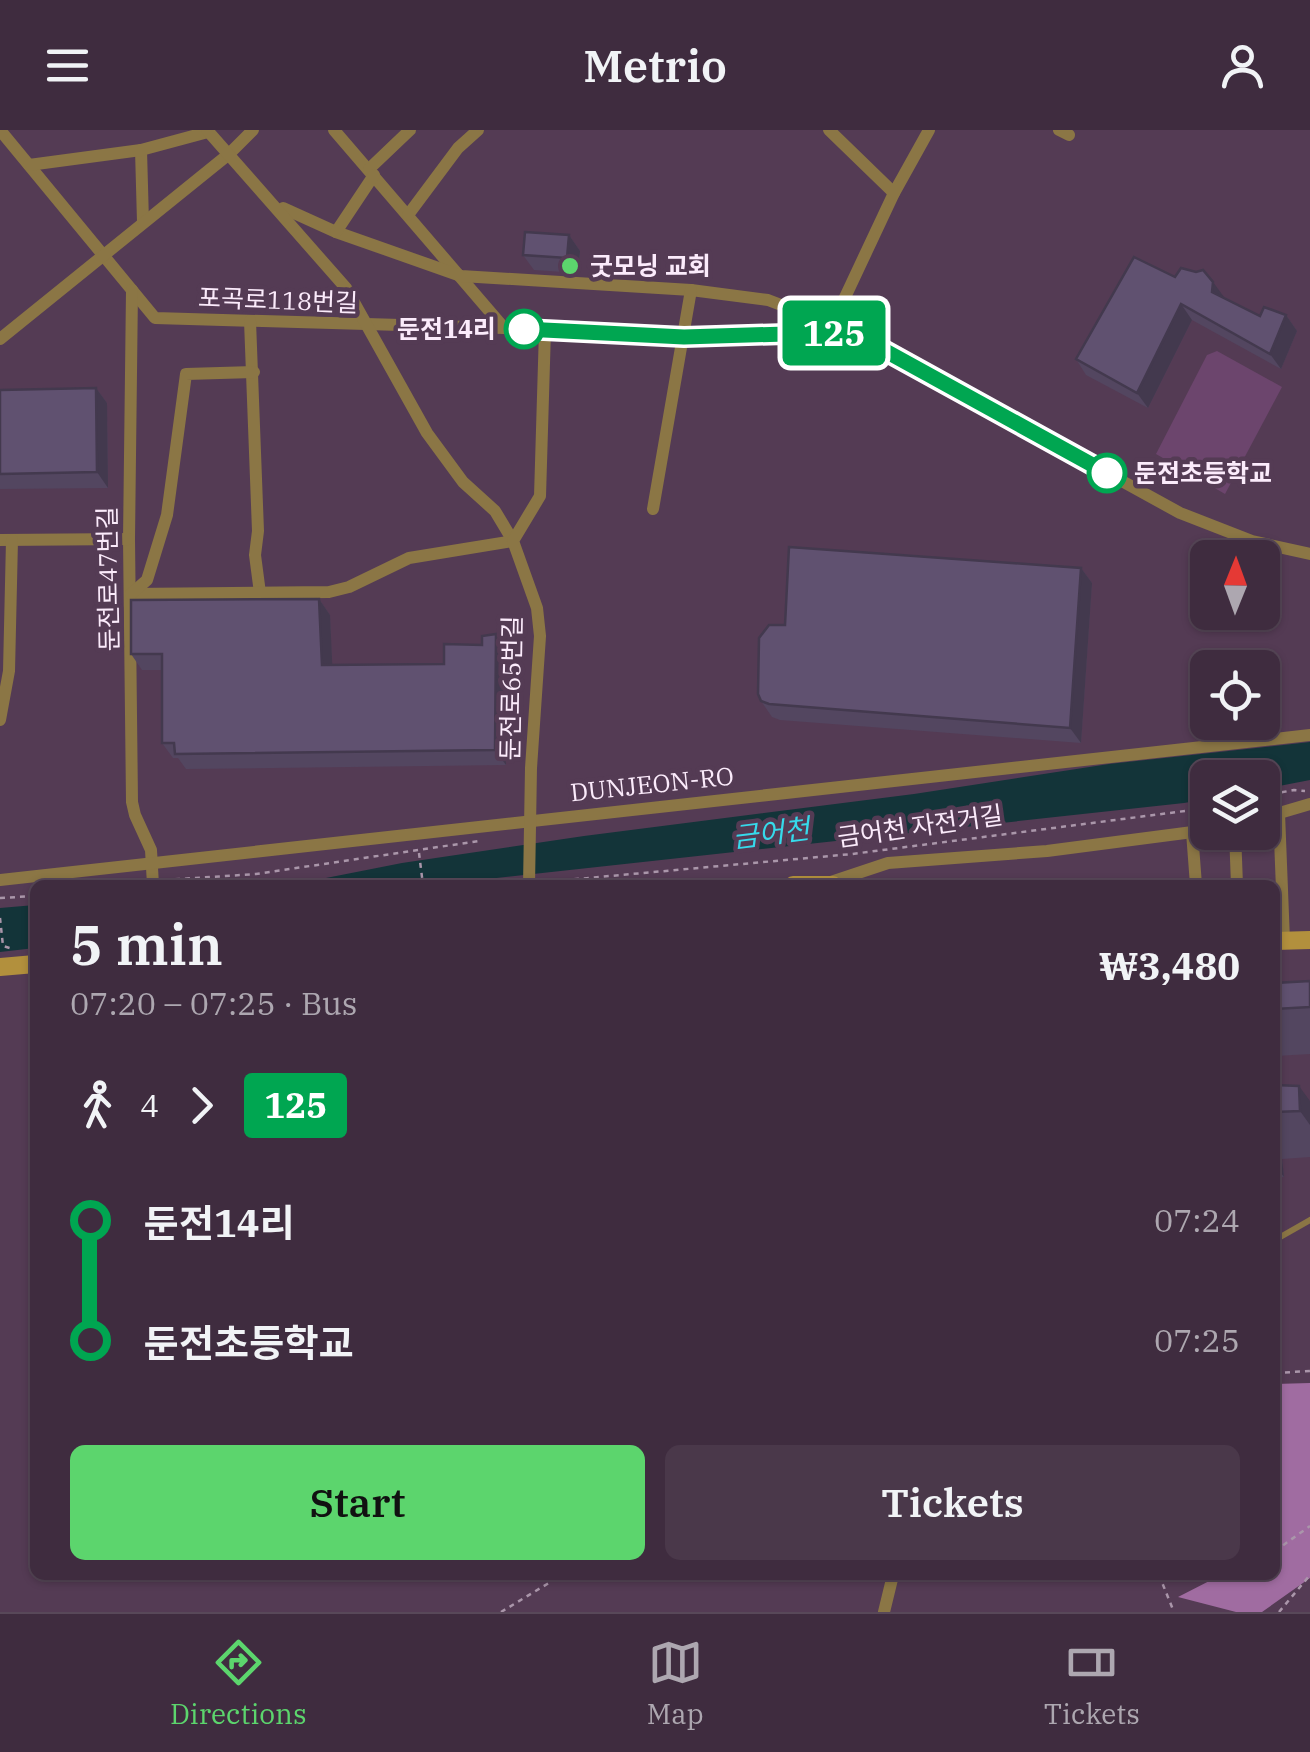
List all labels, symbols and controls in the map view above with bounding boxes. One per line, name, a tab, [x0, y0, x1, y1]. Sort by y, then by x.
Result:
text: Metrio	[583, 36, 727, 94]
icon: menu	[40, 38, 95, 93]
icon: person	[1215, 38, 1270, 93]
place label: 굿모닝 교회	[590, 249, 711, 282]
marker: 굿모닝 교회	[559, 255, 581, 277]
street label: 포곡로118번길	[197, 280, 359, 319]
line badge: 125	[776, 300, 892, 366]
marker: 둔전14리	[505, 310, 543, 348]
text: 125	[802, 310, 866, 356]
place label: 둔전14리	[397, 312, 496, 345]
marker: 둔전초등학교	[1088, 454, 1126, 492]
place label: 둔전초등학교	[1134, 456, 1272, 489]
street label: 둔전로47번길	[90, 506, 125, 652]
north arrow	[1190, 540, 1280, 630]
map controls	[1190, 540, 1280, 850]
street label: 둔전로65번길	[493, 615, 528, 761]
button: locate	[1190, 650, 1280, 740]
street label: DUNJEON-RO	[569, 759, 735, 809]
button: layers	[1190, 760, 1280, 850]
street label: 금어천 자전거길	[835, 798, 1005, 853]
water label: 금어천	[730, 809, 815, 856]
text: 5 min	[70, 909, 223, 980]
text: ₩3,480	[1099, 941, 1240, 990]
text: 07:20 – 07:25 · Bus	[70, 982, 357, 1024]
icon: walk	[70, 1078, 125, 1133]
icon: forward	[174, 1078, 229, 1133]
text: 125	[264, 1082, 327, 1128]
text: 4	[140, 1084, 159, 1126]
text: 둔전14리	[144, 1198, 294, 1247]
text: 07:24	[1154, 1199, 1240, 1241]
text: 둔전초등학교	[144, 1318, 354, 1367]
text: 07:25	[1154, 1319, 1240, 1361]
button: Start	[70, 1445, 645, 1560]
button: Tickets	[665, 1445, 1240, 1560]
tab: Directions	[170, 1635, 307, 1732]
tab: Map	[647, 1635, 704, 1732]
tab: Tickets	[1044, 1635, 1140, 1732]

